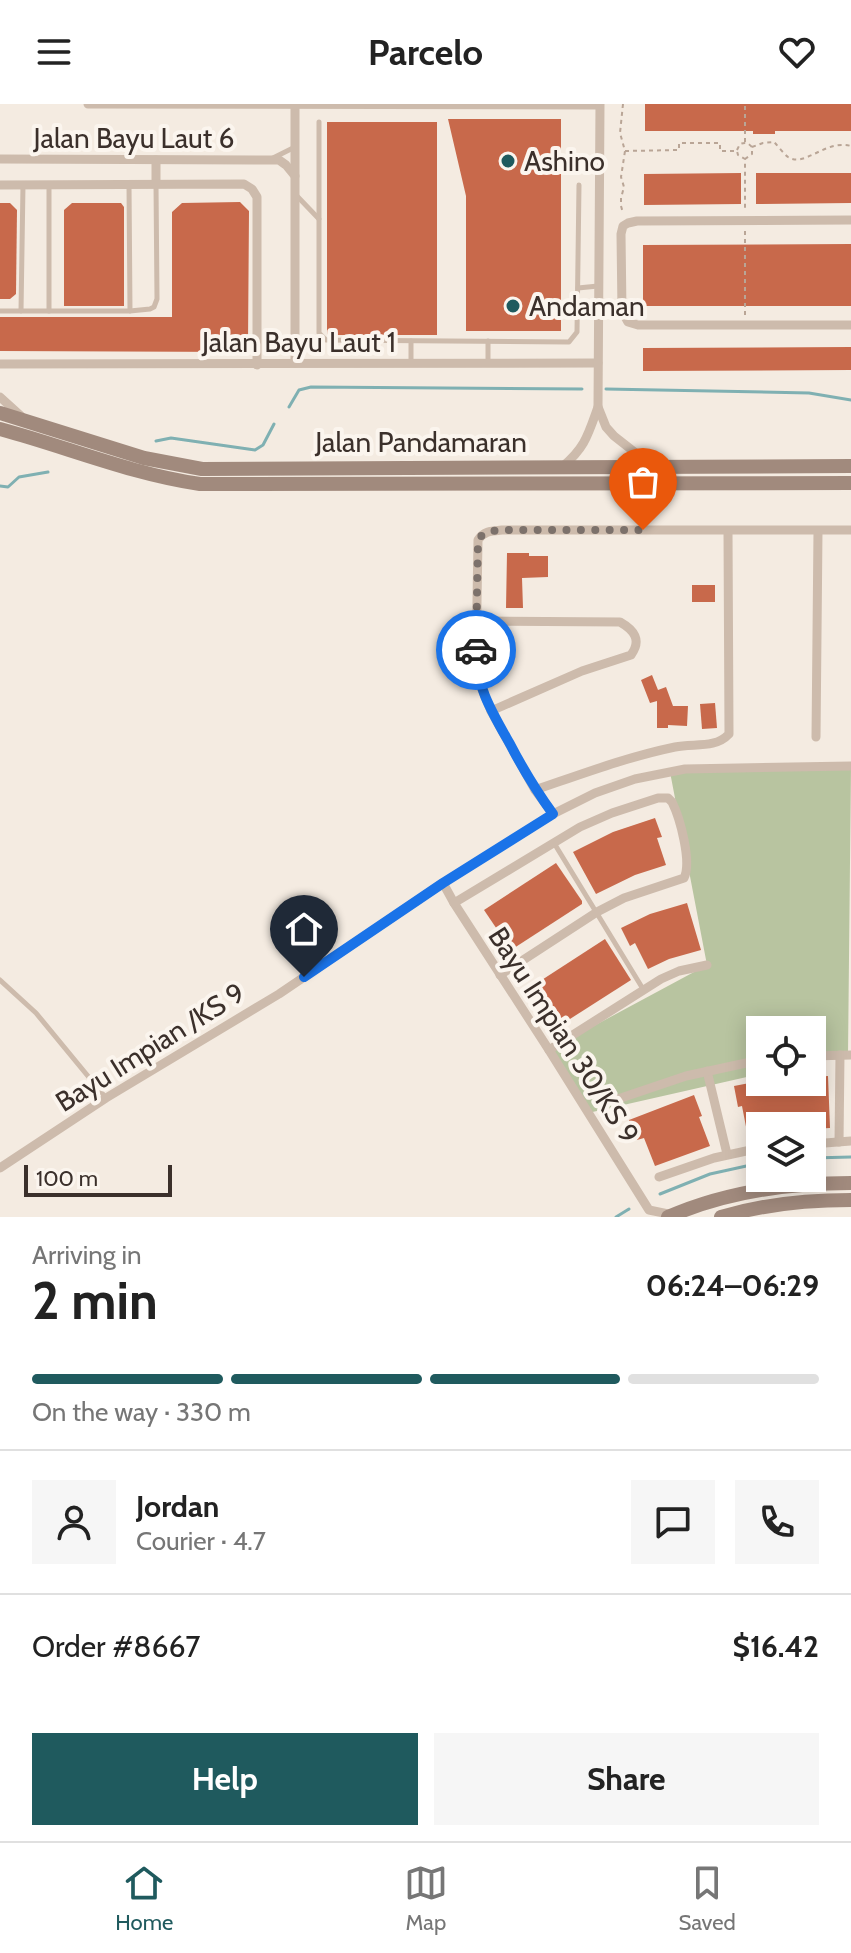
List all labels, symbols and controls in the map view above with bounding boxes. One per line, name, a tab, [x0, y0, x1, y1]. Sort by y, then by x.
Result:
icon: menu	[32, 30, 76, 74]
text: Parcelo	[368, 30, 483, 74]
icon: heart	[775, 30, 819, 74]
street label: Jalan Bayu Laut 6	[33, 121, 234, 155]
place label: Ashino	[524, 144, 605, 178]
marker: Ashino	[499, 152, 517, 170]
place label: Andaman	[529, 289, 645, 323]
marker: Andaman	[504, 297, 522, 315]
street label: Jalan Bayu Laut 1	[201, 325, 396, 359]
street label: Jalan Pandamaran	[314, 425, 527, 459]
pin	[609, 448, 677, 530]
icon: bag	[621, 460, 665, 504]
courier	[436, 610, 516, 690]
icon: car	[454, 628, 498, 672]
pin	[270, 895, 338, 977]
icon: home	[282, 907, 326, 951]
street label: Bayu Impian 30/KS 9	[481, 921, 647, 1149]
street label: Bayu Impian /KS 9	[49, 975, 251, 1119]
map controls	[746, 1016, 826, 1192]
button: locate	[746, 1016, 826, 1096]
button: layers	[746, 1112, 826, 1192]
scale bar	[24, 1161, 172, 1197]
text: 100 m	[36, 1165, 98, 1192]
text: Arriving in	[32, 1239, 142, 1271]
text: 06:24–06:29	[646, 1267, 819, 1304]
text: 2 min	[32, 1269, 158, 1332]
text: On the way · 330 m	[32, 1396, 251, 1428]
button: person	[32, 1480, 116, 1564]
button: chat	[631, 1480, 715, 1564]
button: phone	[735, 1480, 819, 1564]
text: Jordan	[136, 1488, 219, 1525]
text: Courier · 4.7	[136, 1525, 266, 1557]
text: Order #8667	[32, 1628, 200, 1665]
text: $16.42	[733, 1628, 819, 1665]
button: Help	[32, 1733, 418, 1825]
button: Share	[434, 1733, 819, 1825]
tab: Home	[115, 1861, 173, 1936]
tab: Map	[404, 1861, 448, 1936]
tab: Saved	[679, 1861, 736, 1936]

